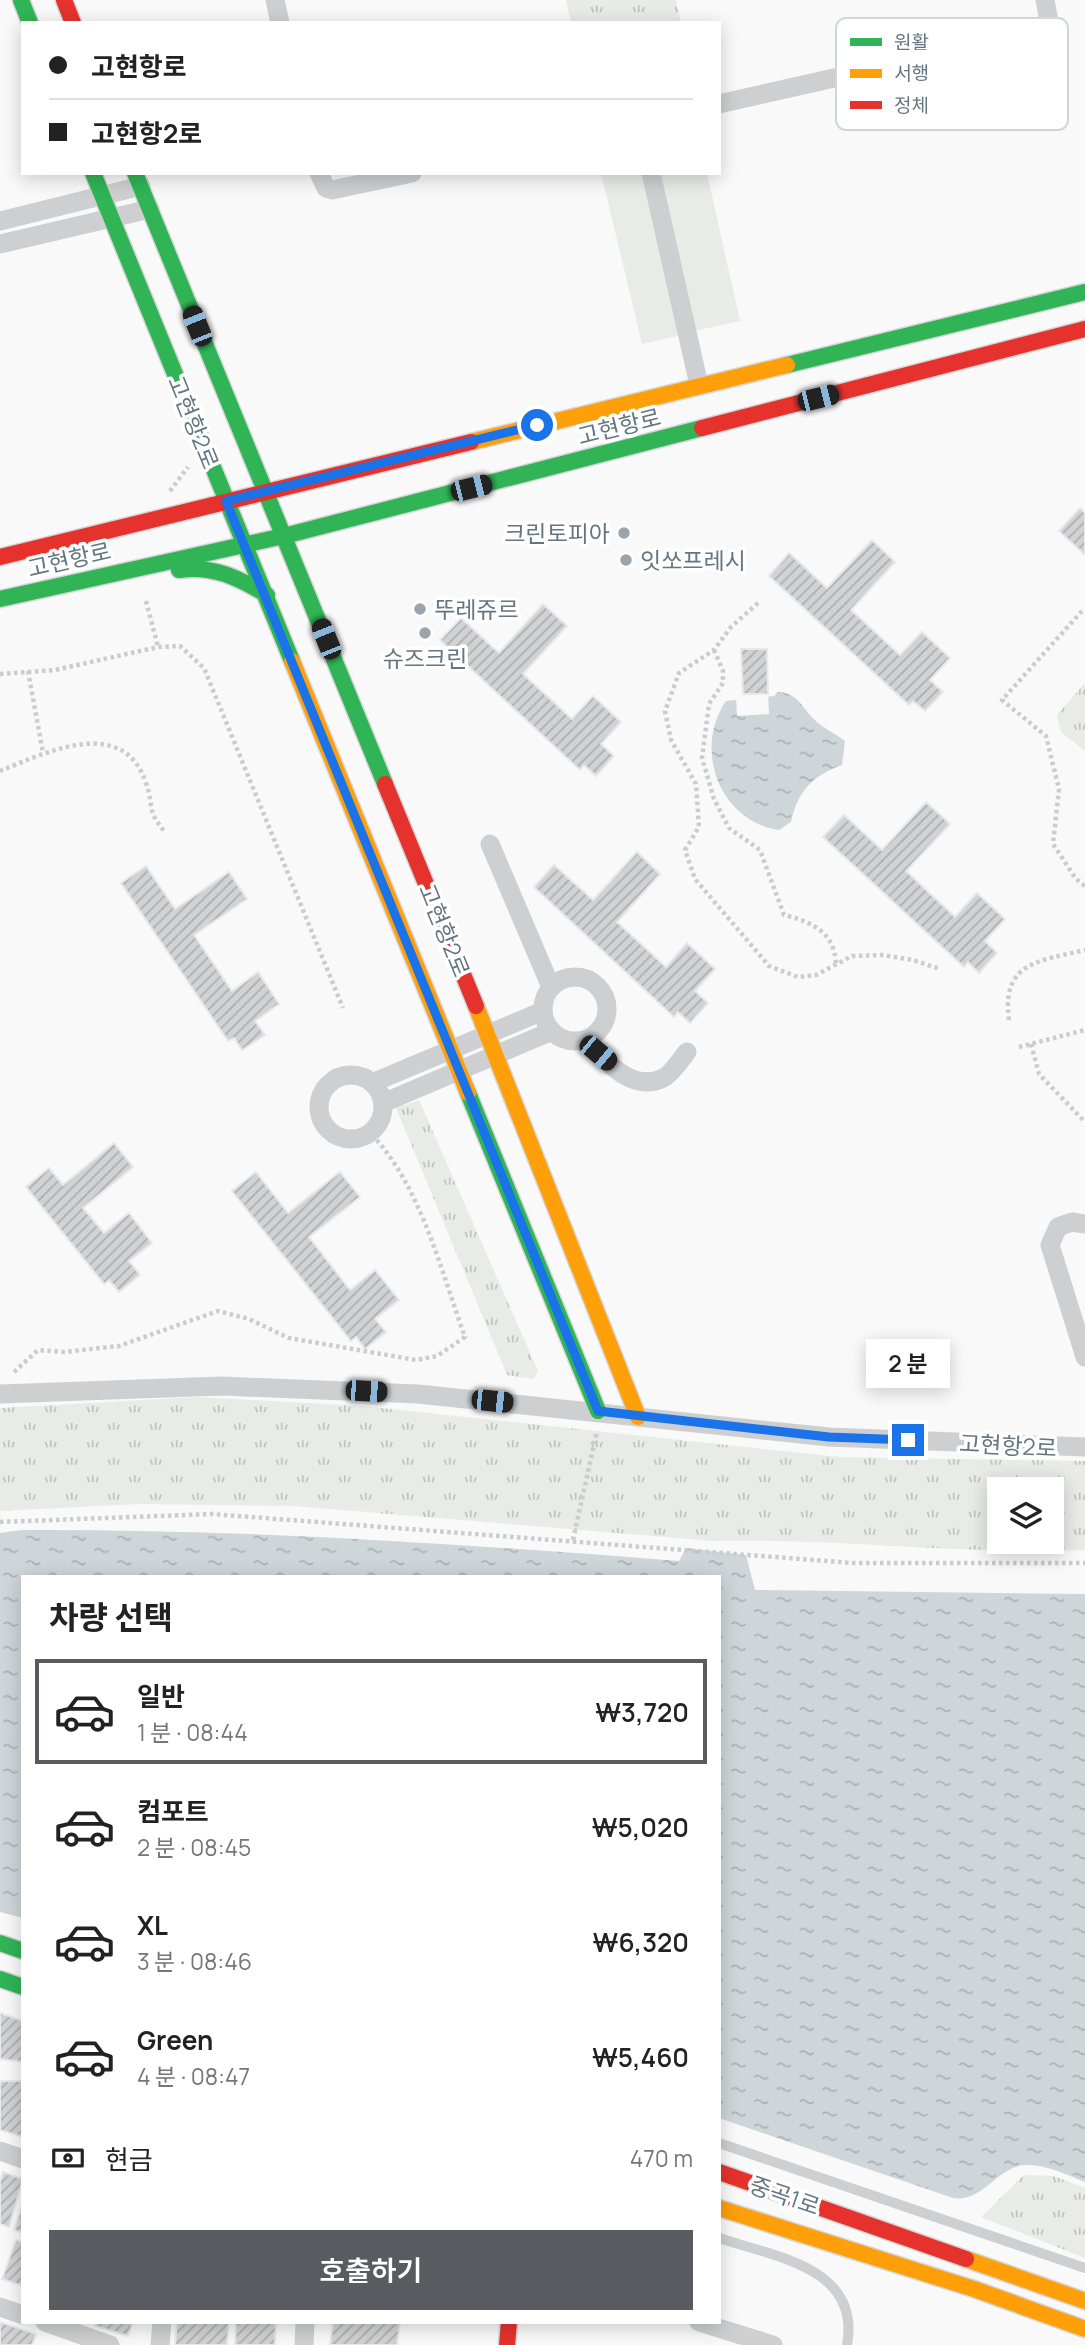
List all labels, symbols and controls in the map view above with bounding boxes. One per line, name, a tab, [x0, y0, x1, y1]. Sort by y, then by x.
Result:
legend	[836, 18, 1068, 130]
text: 원활	[894, 29, 929, 55]
text: 고현항로	[91, 48, 187, 84]
text: 서행	[894, 60, 929, 86]
text: 정체	[894, 92, 929, 118]
text: 고현항2로	[91, 115, 202, 151]
car	[180, 303, 215, 349]
street label: 고현항2로	[161, 371, 227, 473]
car	[796, 383, 841, 413]
street label: 고현항로	[574, 400, 664, 452]
route start	[521, 409, 553, 441]
car	[449, 473, 494, 503]
place label: 크린토피아	[504, 517, 610, 549]
marker: 크린토피아	[616, 525, 632, 541]
street label: 고현항로	[24, 534, 114, 584]
place label: 잇쏘프레시	[640, 544, 746, 576]
marker: 잇쏘프레시	[618, 552, 634, 568]
place label: 뚜레쥬르	[434, 593, 519, 625]
marker: 뚜레쥬르	[412, 601, 428, 617]
car	[309, 616, 344, 662]
marker: 슈즈크린	[417, 625, 433, 641]
place label: 슈즈크린	[383, 642, 467, 674]
street label: 고현항2로	[412, 879, 478, 981]
car	[576, 1031, 621, 1075]
callout: 2 분	[866, 1338, 950, 1388]
text: 2 분	[888, 1347, 928, 1379]
car	[345, 1379, 388, 1403]
car	[471, 1388, 514, 1414]
route end	[892, 1424, 924, 1456]
street label: 고현항2로	[958, 1426, 1058, 1464]
map controls	[987, 1477, 1064, 1554]
button: layers	[987, 1477, 1064, 1554]
text: 차량 선택	[49, 1595, 173, 1639]
text: 일반	[137, 1678, 185, 1714]
icon: car	[53, 1680, 116, 1743]
text: ₩3,720	[595, 1694, 689, 1730]
text: 1 분 · 08:44	[137, 1716, 248, 1748]
text: 컴포트	[137, 1793, 209, 1829]
icon: car	[53, 1795, 116, 1858]
text: ₩5,020	[592, 1809, 689, 1845]
text: 2 분 · 08:45	[137, 1831, 251, 1863]
text: XL	[137, 1907, 168, 1943]
icon: car	[53, 1910, 116, 1973]
text: ₩6,320	[593, 1924, 689, 1960]
text: 3 분 · 08:46	[137, 1945, 252, 1977]
text: Green	[137, 2022, 213, 2058]
icon: car	[53, 2025, 116, 2088]
text: ₩5,460	[592, 2039, 689, 2075]
text: 4 분 · 08:47	[137, 2060, 250, 2092]
icon: cash	[49, 2139, 87, 2177]
text: 현금	[105, 2141, 153, 2177]
text: 470 m	[630, 2142, 693, 2174]
street label: 중곡1로	[746, 2168, 824, 2222]
button: 호출하기	[49, 2230, 693, 2310]

